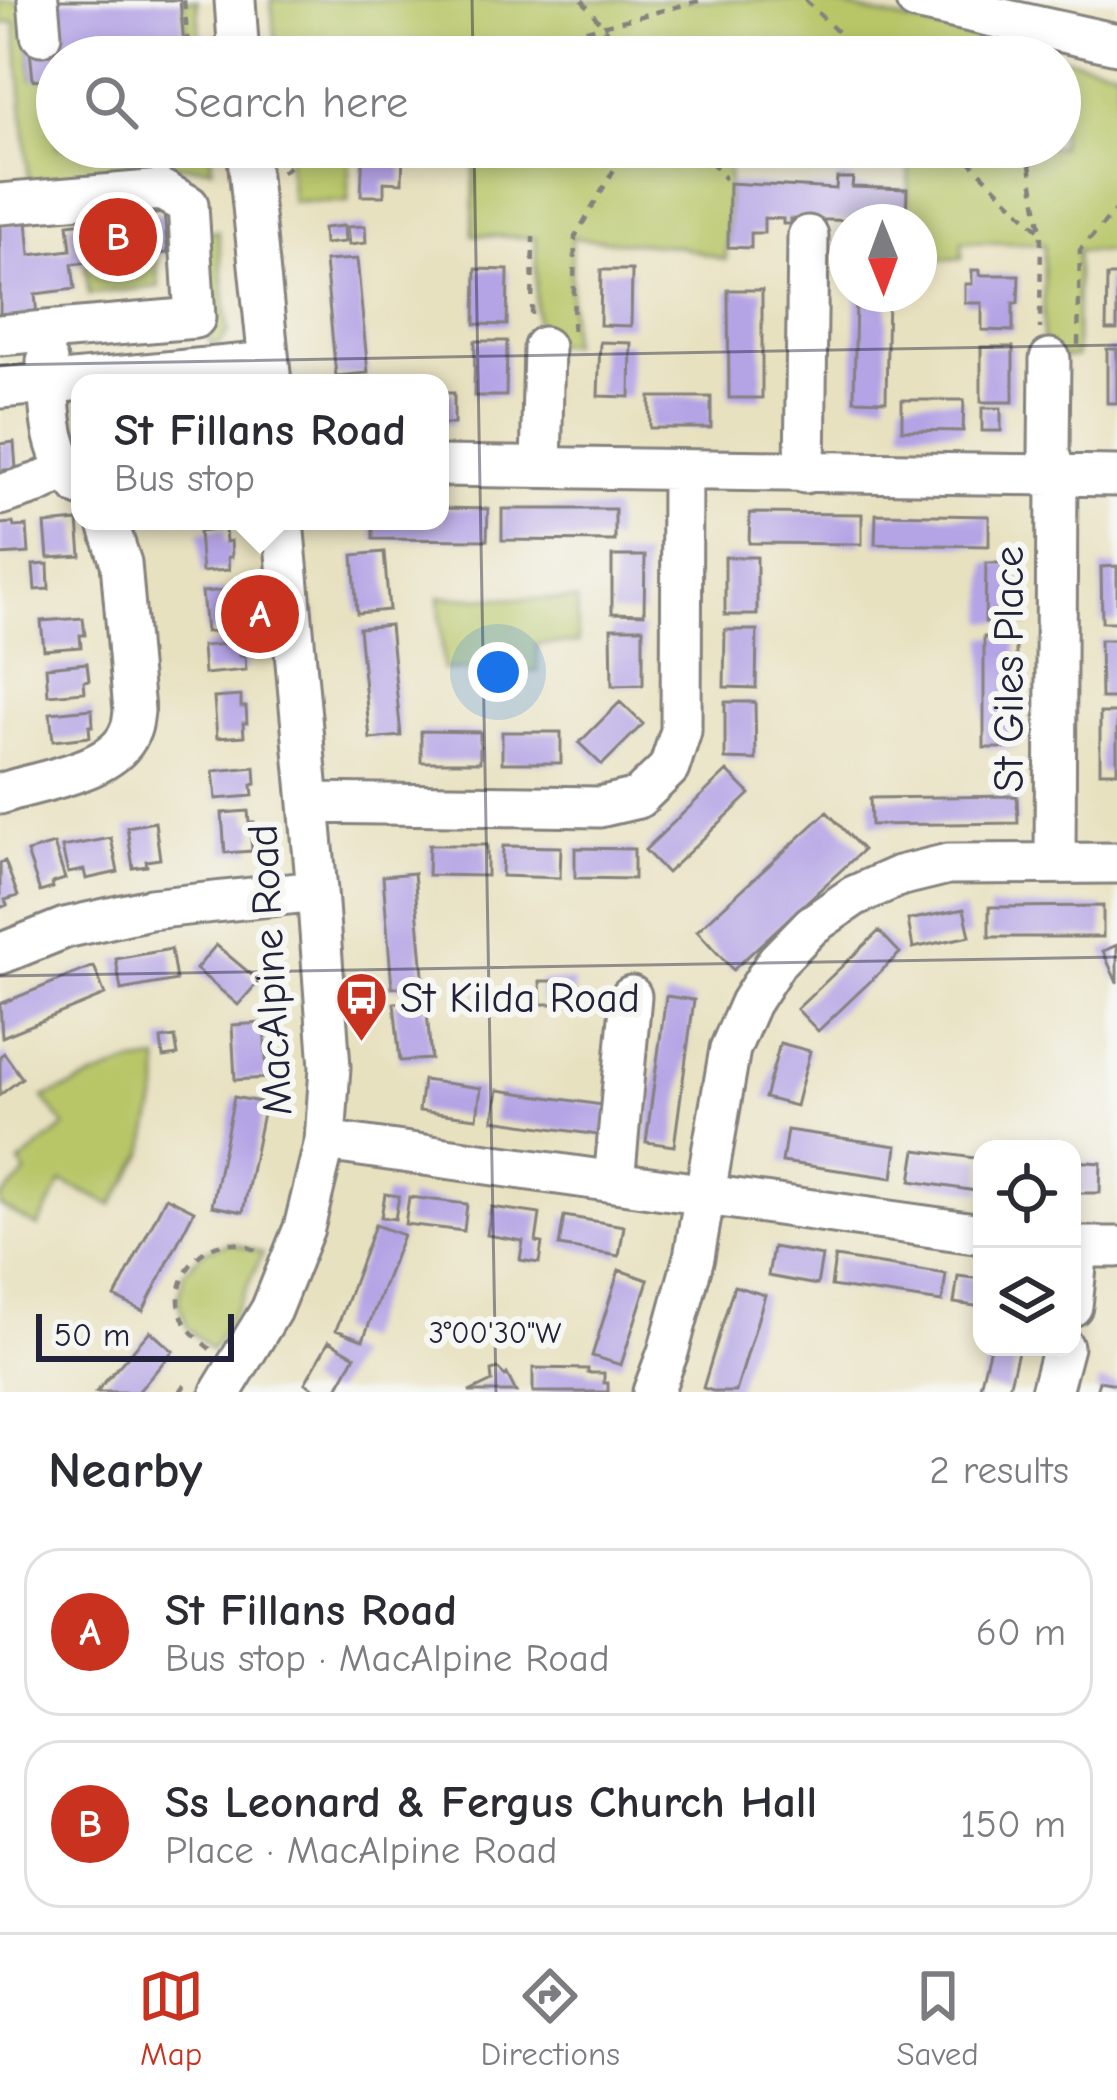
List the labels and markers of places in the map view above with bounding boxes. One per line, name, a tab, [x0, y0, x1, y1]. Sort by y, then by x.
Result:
pin: B	[79, 192, 157, 282]
pin: A	[221, 569, 299, 659]
bus stop icon: St Kilda Road	[333, 969, 389, 1043]
place label: St Kilda Road	[400, 974, 640, 1023]

